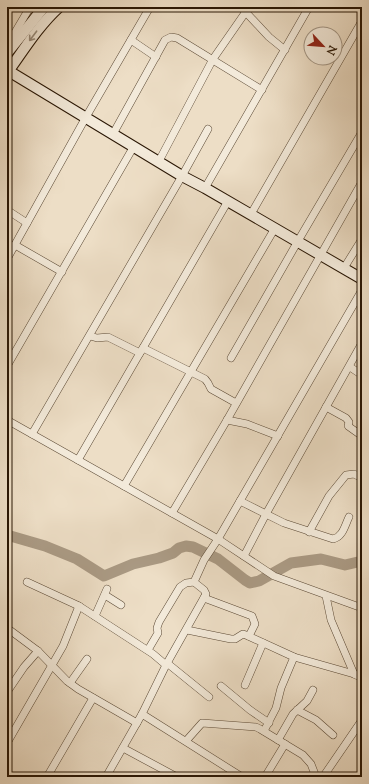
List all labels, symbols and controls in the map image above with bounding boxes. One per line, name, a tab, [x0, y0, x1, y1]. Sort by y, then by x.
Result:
north arrow	[303, 26, 343, 66]
one-way arrow	[29, 31, 37, 42]
text: N	[322, 42, 341, 58]

